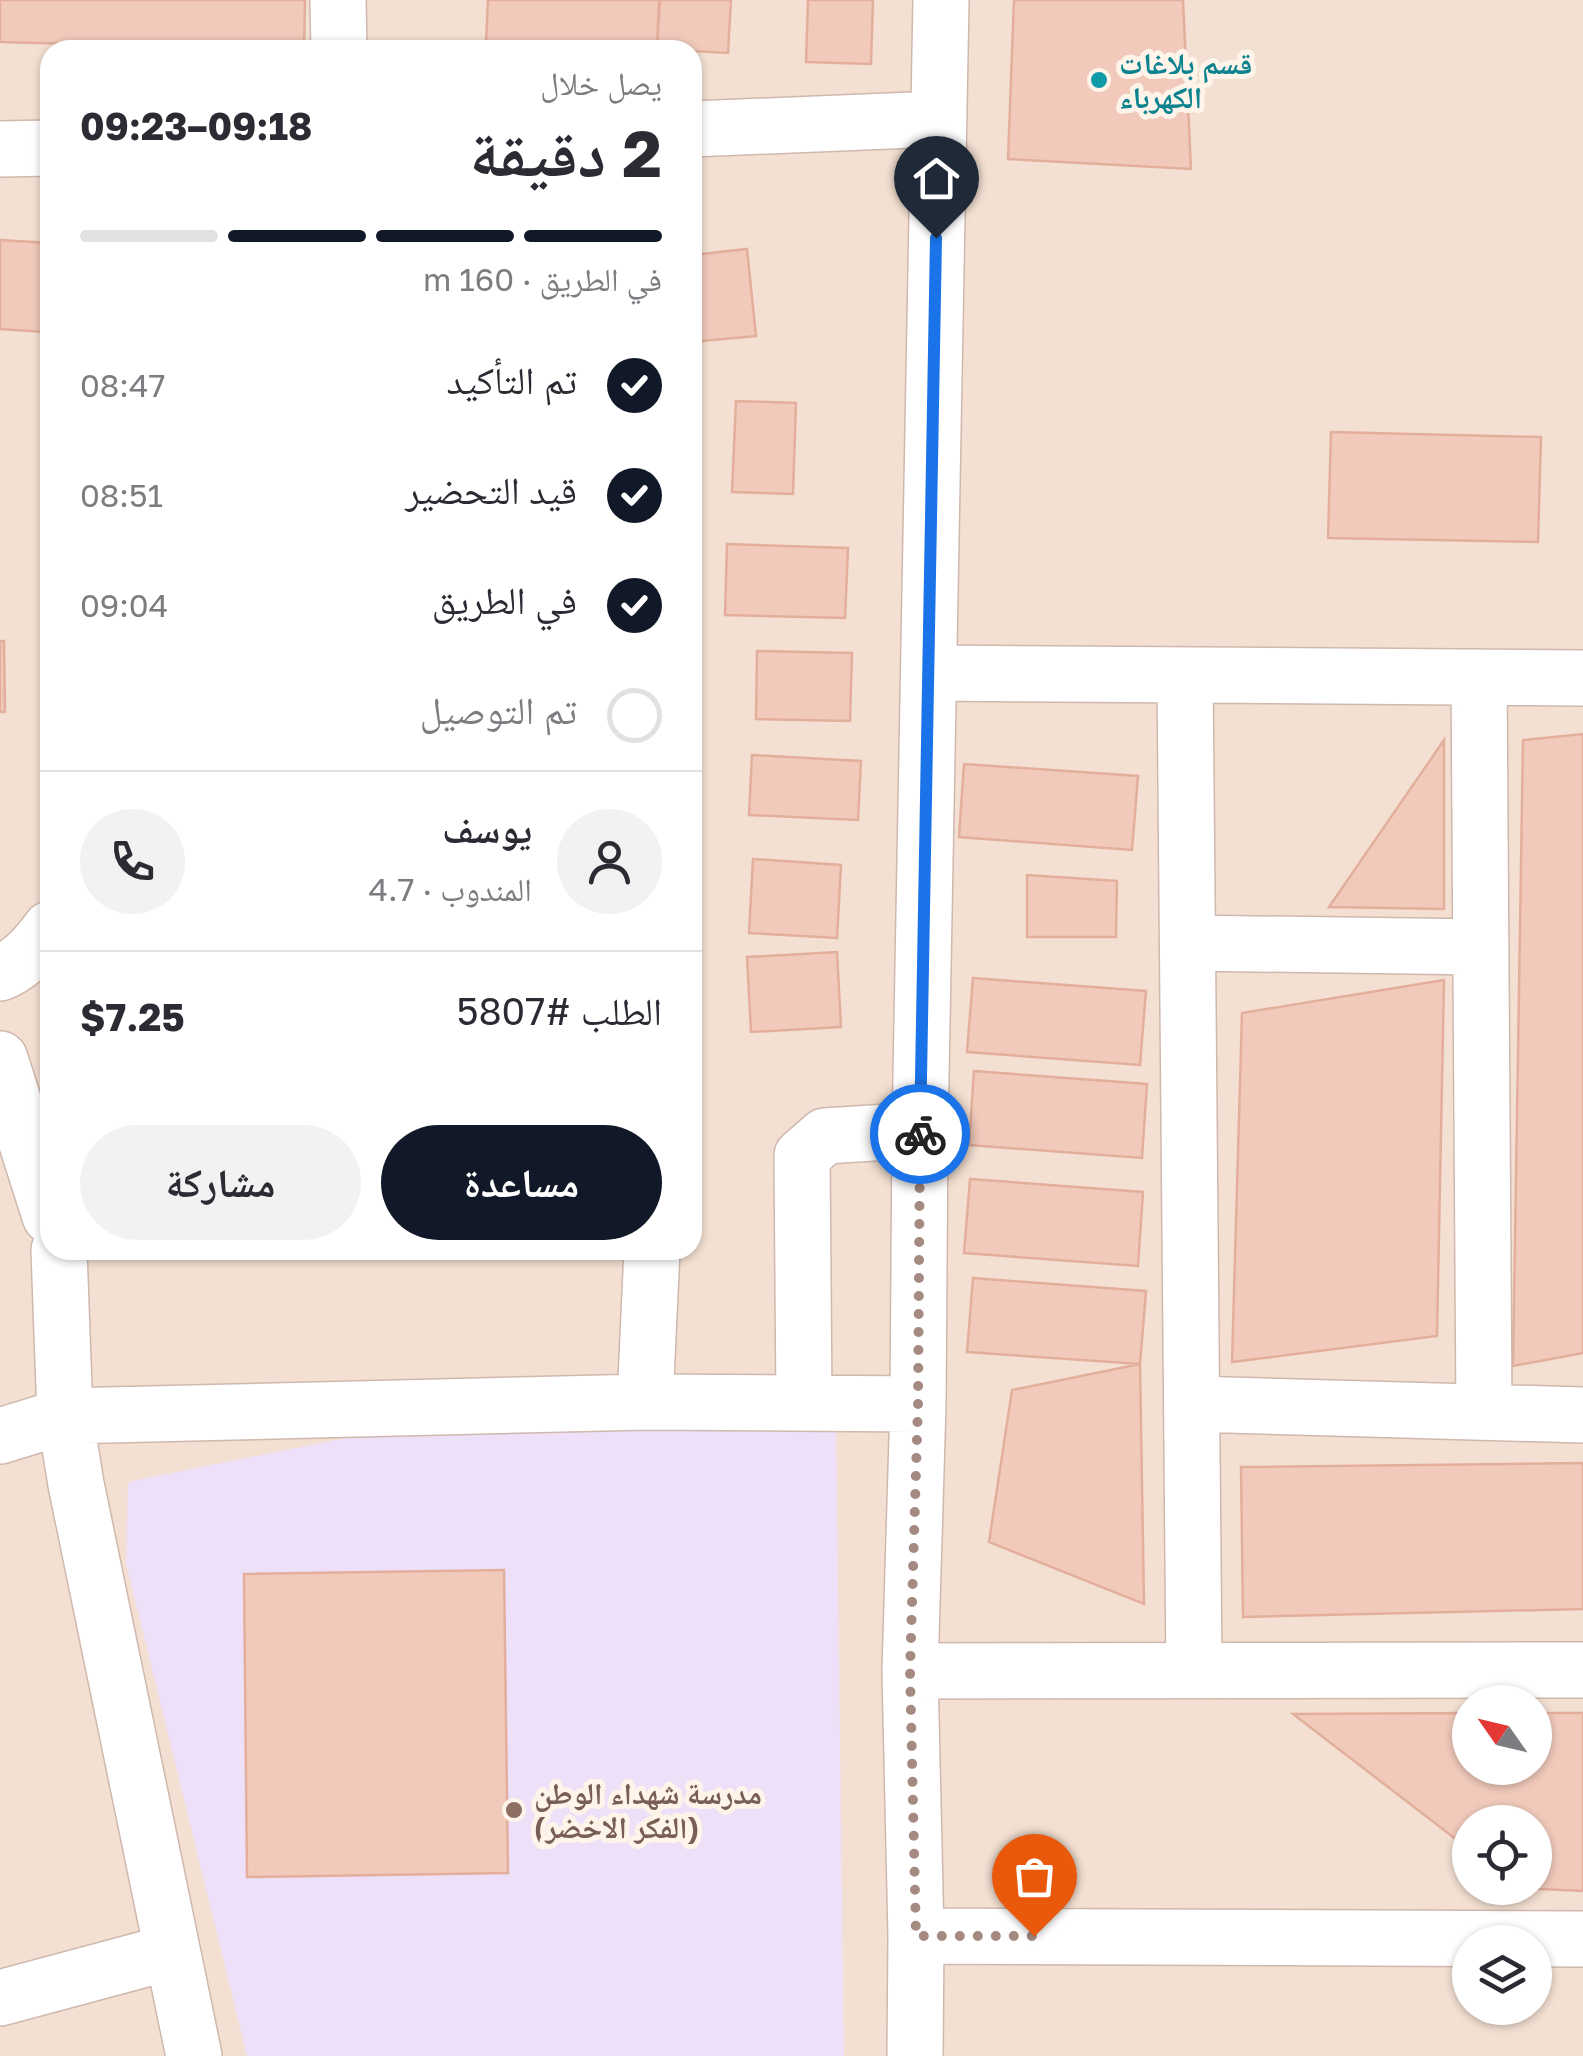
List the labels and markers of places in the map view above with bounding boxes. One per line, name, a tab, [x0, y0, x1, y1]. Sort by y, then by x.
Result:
place label: قسم بلاغات الكهرباء	[1119, 45, 1252, 115]
marker: قسم بلاغات الكهرباء	[1088, 69, 1110, 91]
pin	[894, 136, 979, 239]
place label: مدرسة شهداء الوطن (الفكر الاخضر)	[534, 1775, 762, 1845]
marker: مدرسة شهداء الوطن (الفكر الاخضر)	[503, 1799, 525, 1821]
pin	[992, 1834, 1077, 1937]

